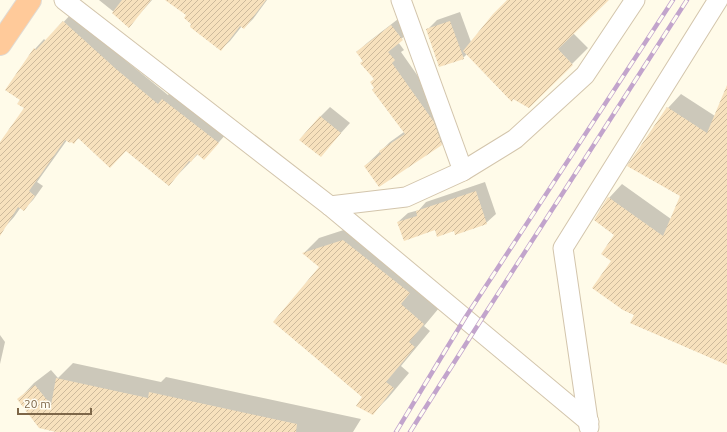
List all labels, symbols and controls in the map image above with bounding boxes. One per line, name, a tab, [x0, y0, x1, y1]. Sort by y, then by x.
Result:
scale bar	[18, 390, 91, 416]
text: 20 m	[24, 397, 51, 410]

